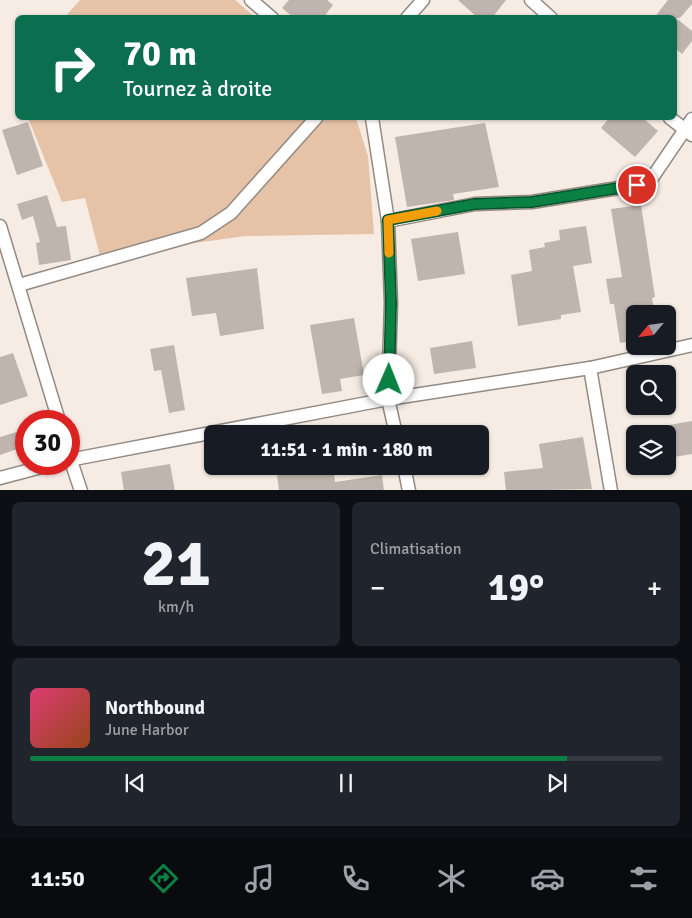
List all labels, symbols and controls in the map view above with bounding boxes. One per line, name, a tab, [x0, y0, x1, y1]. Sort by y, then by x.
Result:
text: 70 m	[123, 32, 197, 75]
icon: right	[40, 35, 105, 100]
text: Tournez à droite	[123, 75, 272, 102]
pin	[616, 164, 658, 206]
icon: arrive	[623, 171, 651, 199]
north arrow	[626, 305, 676, 355]
map controls	[626, 305, 676, 475]
position arrow	[362, 353, 414, 405]
button: search	[626, 365, 676, 415]
speed limit sign: 30	[15, 410, 80, 475]
button: layers	[626, 425, 676, 475]
text: 11:51 · 1 min · 180 m	[260, 438, 433, 462]
text: 21	[141, 524, 211, 604]
text: Climatisation	[370, 539, 461, 559]
text: 19°	[488, 564, 544, 611]
text: −	[370, 571, 385, 605]
text: +	[647, 571, 662, 605]
text: km/h	[158, 597, 194, 617]
text: Northbound	[105, 696, 205, 720]
text: June Harbor	[105, 720, 189, 740]
icon: previous	[121, 769, 149, 797]
icon: pause	[332, 769, 360, 797]
icon: next	[543, 769, 571, 797]
icon: directions	[146, 861, 181, 896]
icon: music	[242, 861, 277, 896]
icon: phone	[338, 861, 373, 896]
icon: climate	[434, 861, 469, 896]
icon: car	[530, 861, 565, 896]
icon: filters	[626, 861, 661, 896]
text: 11:50	[31, 865, 85, 892]

